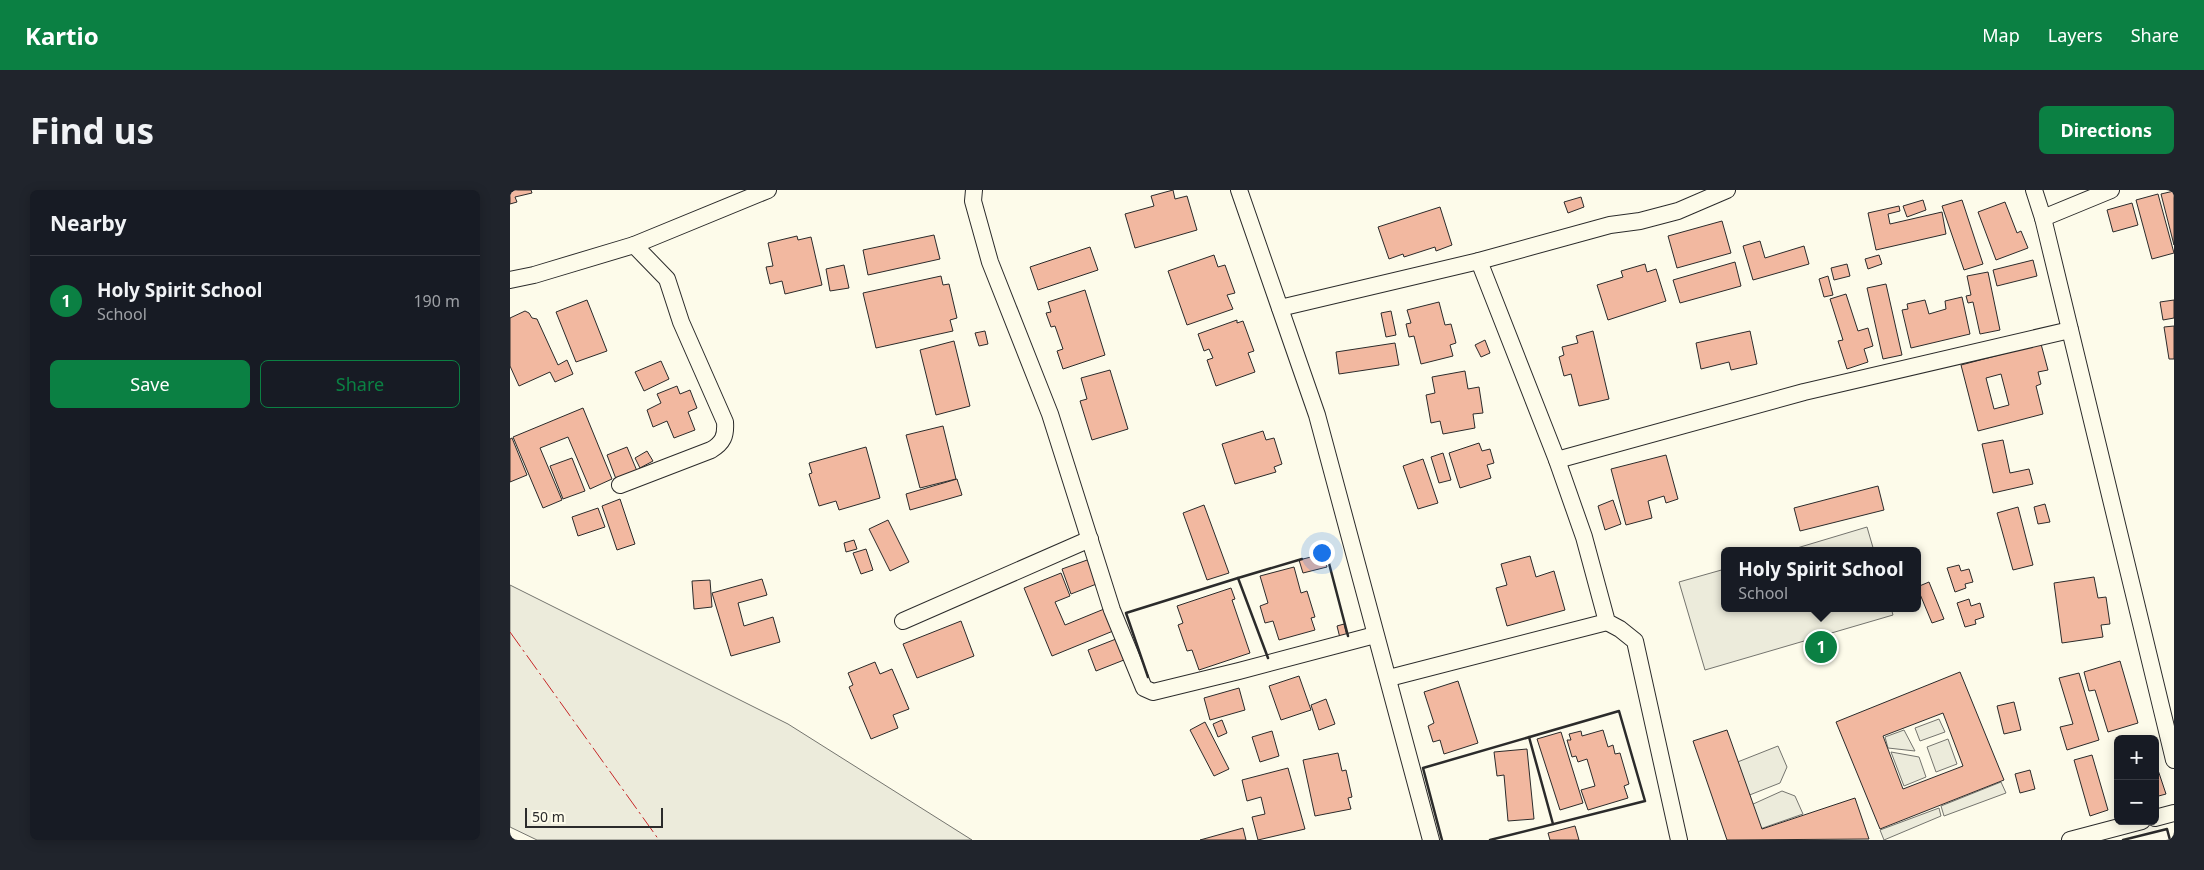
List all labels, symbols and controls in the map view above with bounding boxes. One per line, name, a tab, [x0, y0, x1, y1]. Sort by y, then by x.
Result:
text: Kartio	[25, 19, 99, 52]
text: Map	[1982, 23, 2020, 47]
text: Layers	[2048, 23, 2103, 47]
text: Share	[2131, 23, 2179, 47]
button: Directions	[2039, 106, 2174, 154]
text: Find us	[30, 107, 154, 154]
text: Nearby	[50, 209, 126, 237]
text: Holy Spirit School	[97, 277, 262, 303]
text: 1	[61, 290, 71, 312]
text: 190 m	[413, 290, 460, 312]
text: School	[97, 303, 147, 325]
button: Save	[50, 360, 250, 408]
button: Share	[260, 360, 460, 408]
your location	[1309, 540, 1335, 566]
popup	[1721, 547, 1921, 612]
text: Holy Spirit School	[1738, 556, 1904, 582]
text: School	[1738, 582, 1788, 604]
pin: 1	[1805, 628, 1837, 666]
map controls	[2114, 735, 2159, 825]
button: +	[2114, 735, 2159, 780]
button: −	[2114, 780, 2159, 825]
scale bar	[525, 805, 662, 828]
text: 50 m	[532, 807, 565, 826]

